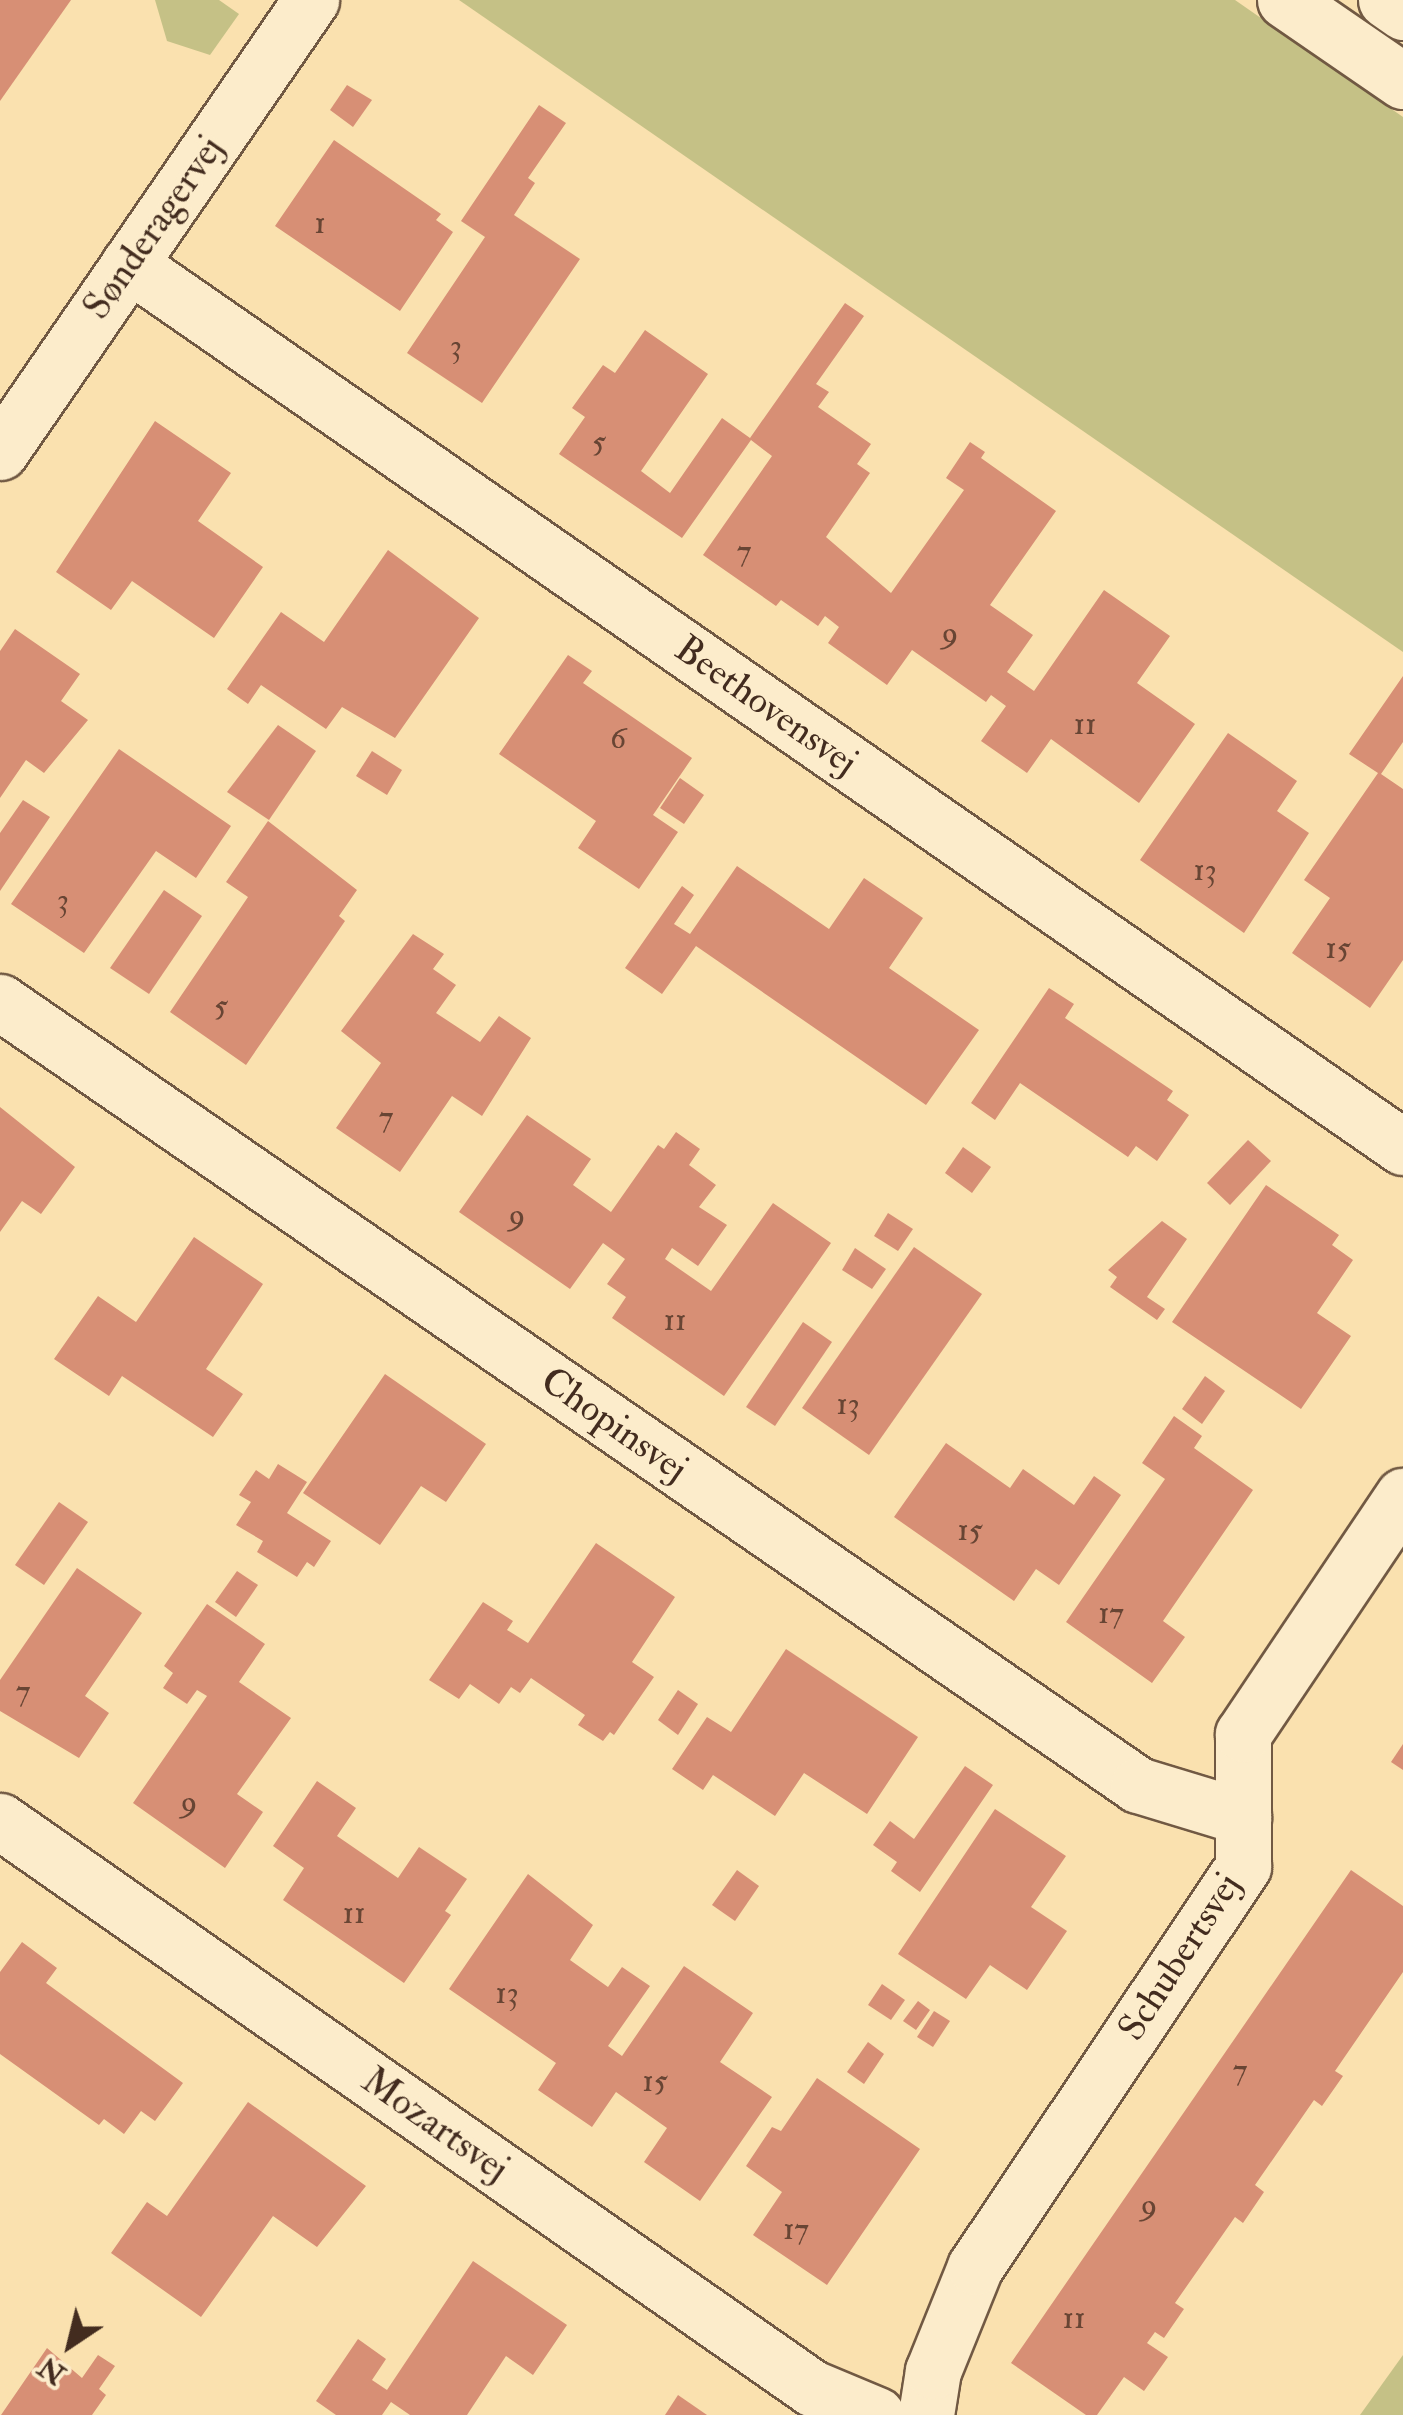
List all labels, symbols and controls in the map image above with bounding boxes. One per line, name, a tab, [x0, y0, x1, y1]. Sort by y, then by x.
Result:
street label: Sønderagervej	[74, 128, 234, 328]
house number: 1	[314, 204, 326, 242]
house number: 3	[450, 327, 462, 365]
house number: 5	[592, 423, 606, 461]
house number: 7	[737, 532, 751, 570]
house number: 9	[942, 614, 958, 652]
street label: Beethovensvej	[666, 626, 866, 786]
house number: 11	[1074, 705, 1096, 743]
house number: 6	[610, 719, 626, 757]
house number: 13	[1193, 851, 1217, 889]
house number: 3	[57, 881, 69, 919]
house number: 15	[1325, 929, 1351, 967]
house number: 5	[214, 987, 228, 1025]
house number: 7	[379, 1098, 393, 1136]
house number: 9	[509, 1196, 525, 1234]
house number: 11	[664, 1301, 686, 1339]
street label: Chopinsvej	[532, 1358, 696, 1492]
house number: 13	[836, 1385, 860, 1423]
house number: 15	[957, 1511, 983, 1549]
house number: 17	[1098, 1594, 1124, 1632]
house number: 7	[16, 1672, 30, 1710]
house number: 9	[181, 1783, 197, 1821]
street label: Schubertsvej	[1109, 1865, 1251, 2049]
house number: 11	[343, 1894, 365, 1932]
house number: 13	[495, 1974, 519, 2012]
house number: 7	[1233, 2051, 1247, 2089]
street label: Mozartsvej	[353, 2058, 517, 2192]
house number: 15	[642, 2062, 668, 2100]
house number: 9	[1141, 2186, 1157, 2224]
house number: 17	[783, 2210, 809, 2248]
north arrow	[20, 2295, 120, 2395]
house number: 11	[1063, 2299, 1085, 2337]
text: N	[32, 2348, 73, 2392]

